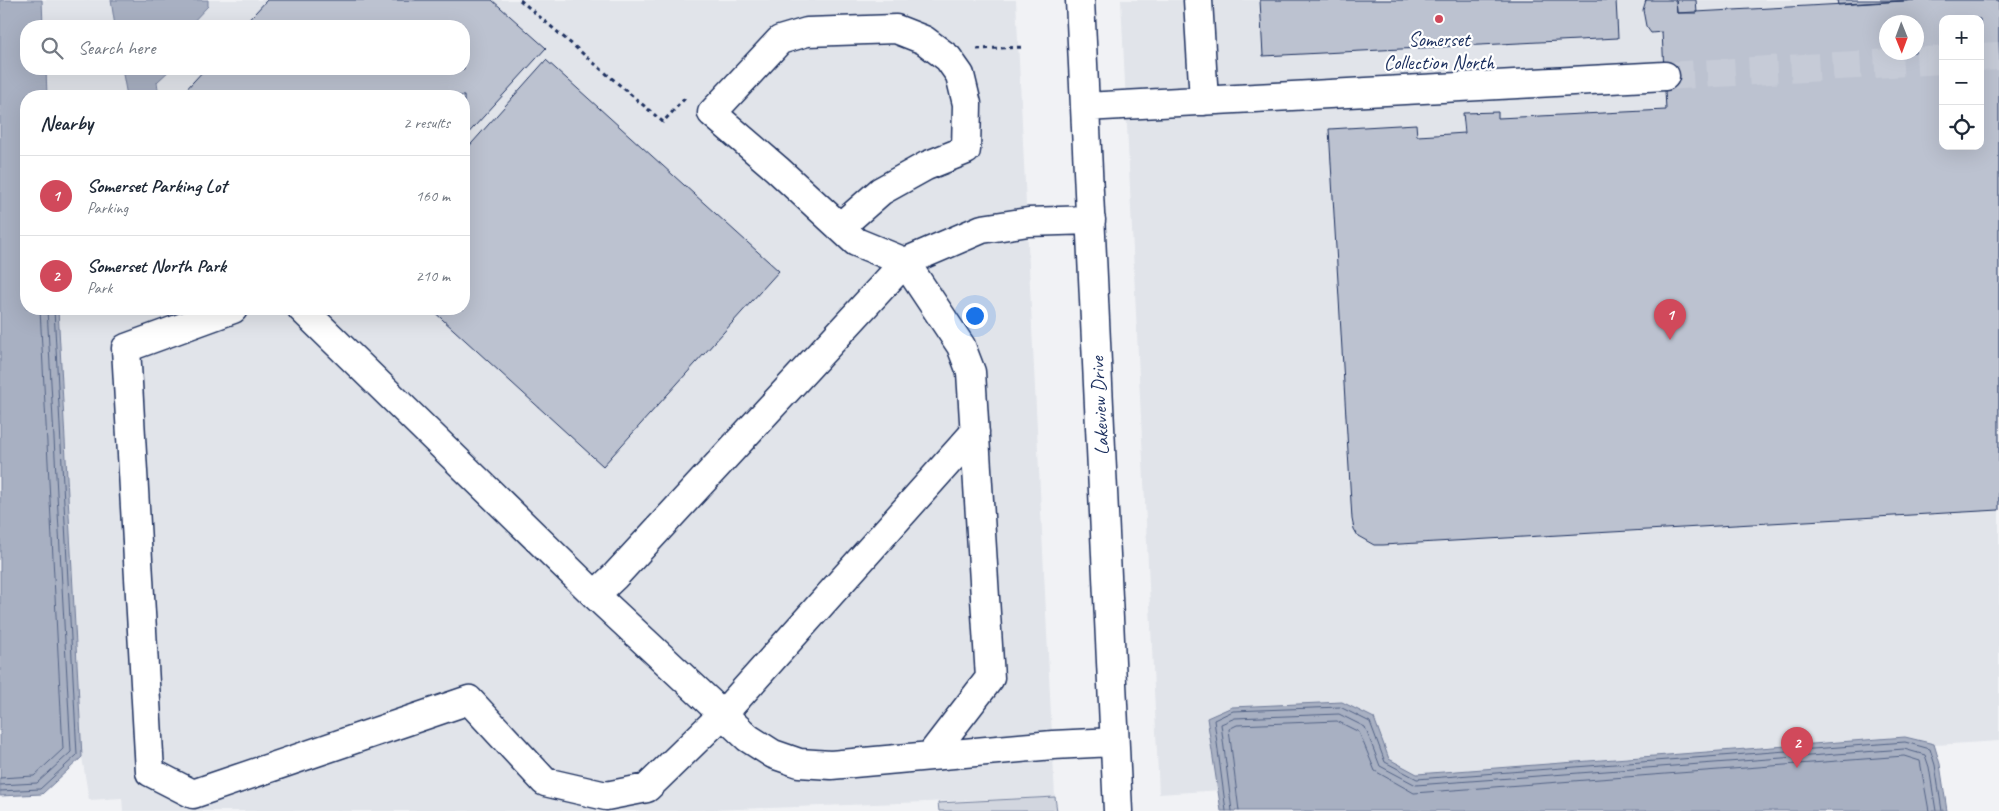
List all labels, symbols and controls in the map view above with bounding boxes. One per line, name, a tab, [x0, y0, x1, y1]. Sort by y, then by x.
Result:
marker: Somerset Collection North	[1433, 13, 1445, 25]
north arrow	[1879, 15, 1924, 60]
map controls	[1939, 15, 1984, 150]
button: +	[1939, 15, 1984, 60]
search box	[20, 20, 470, 75]
place label: Somerset Collection North	[1384, 27, 1495, 75]
icon: search	[38, 34, 66, 62]
text: Search here	[78, 36, 155, 60]
button: −	[1939, 60, 1984, 105]
button: locate	[1939, 105, 1984, 150]
text: Nearby	[40, 110, 93, 136]
text: 2 results	[403, 113, 450, 133]
text: Somerset Parking Lot	[87, 174, 227, 198]
text: 1	[52, 186, 60, 206]
text: 160 m	[416, 186, 450, 206]
text: Parking	[87, 198, 128, 218]
text: Somerset North Park	[87, 254, 226, 278]
text: 2	[52, 266, 60, 286]
text: 210 m	[416, 266, 450, 286]
text: Park	[87, 278, 112, 298]
pin: 1	[1654, 299, 1686, 340]
your location	[962, 303, 988, 329]
street label: Lakeview Drive	[1084, 354, 1115, 456]
pin: 2	[1781, 727, 1813, 768]

